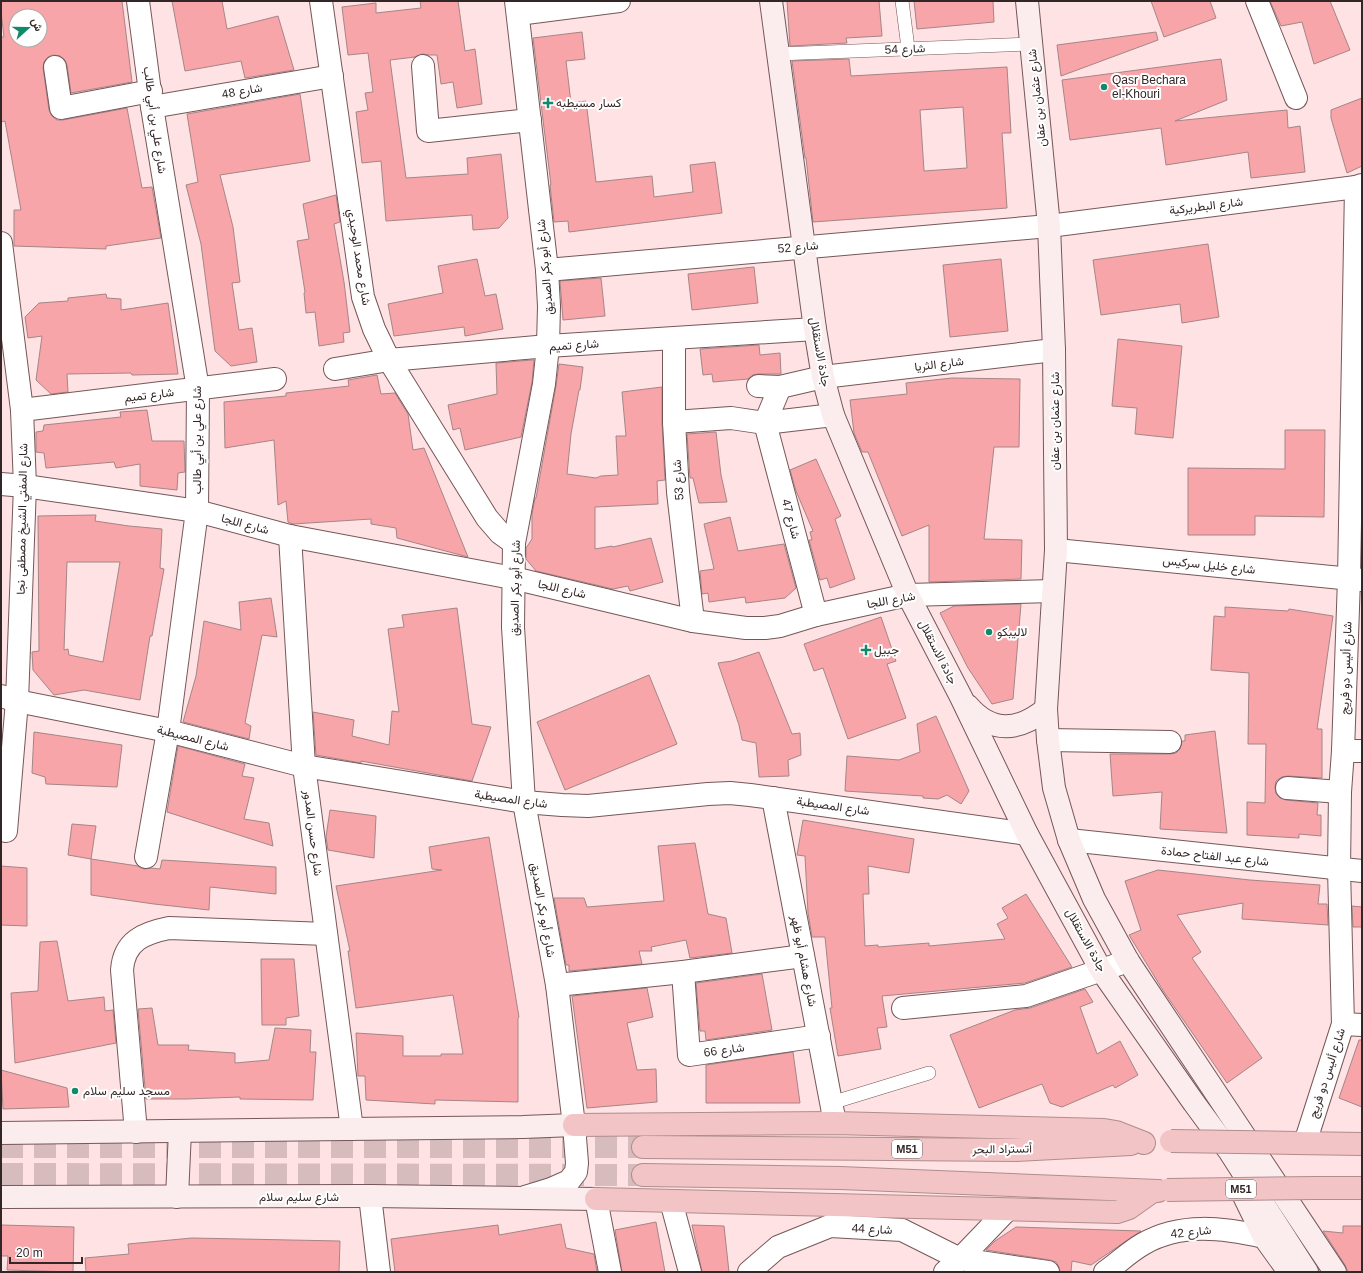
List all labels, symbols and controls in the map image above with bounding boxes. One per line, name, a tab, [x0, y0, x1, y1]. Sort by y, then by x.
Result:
north arrow	[8, 8, 48, 48]
text: ش	[28, 16, 45, 33]
street label: شارع 54	[884, 41, 926, 59]
street label: شارع عثمان بن عفان	[1025, 48, 1051, 148]
street label: شارع علي بن أبي طالب	[138, 65, 169, 175]
place label: Qasr Bechara el-Khouri	[1112, 73, 1186, 101]
street label: شارع 48	[221, 81, 264, 103]
marker: Qasr Bechara el-Khouri	[1099, 82, 1109, 92]
place label: كسار مسيطبه	[556, 96, 621, 111]
marker: كسار مسيطبه	[543, 98, 553, 108]
street label: شارع البطريركية	[1168, 195, 1244, 219]
street label: شارع محمد الوحيدي	[341, 208, 374, 307]
street label: شارع أبو بكر الصديق	[534, 218, 558, 315]
street label: شارع 52	[777, 238, 819, 258]
street label: جادة الاستقلال	[806, 316, 833, 388]
street label: شارع تميم	[549, 336, 600, 356]
street label: شارع الثريا	[914, 354, 965, 376]
street label: شارع عثمان بن عفان	[1048, 372, 1064, 470]
street label: شارع تميم	[123, 385, 175, 407]
street label: شارع علي بن أبي طالب	[190, 386, 207, 494]
street label: شارع المفتي الشيخ مصطفى نجا	[14, 443, 33, 595]
street label: شارع 53	[670, 459, 688, 501]
street label: شارع 47	[777, 497, 803, 541]
street label: شارع اللجا	[219, 511, 270, 539]
street label: شارع أبو بكر الصديق	[507, 540, 525, 636]
street label: شارع خليل سركيس	[1162, 553, 1256, 579]
street label: شارع اللجا	[536, 577, 587, 603]
street label: شارع اللجا	[866, 589, 917, 613]
street label: جادة الاستقلال	[915, 617, 960, 687]
street label: شارع أليس دو فريج	[1337, 621, 1357, 715]
place label: لاليبكو	[997, 625, 1027, 640]
marker: لاليبكو	[984, 627, 994, 637]
place label: جبيل	[874, 643, 899, 658]
marker: جبيل	[861, 645, 871, 655]
street label: شارع المصيطبة	[155, 722, 230, 756]
street label: شارع المصيطبة	[473, 787, 548, 813]
street label: شارع حسن المدور	[299, 788, 325, 877]
street label: شارع المصيطبة	[795, 794, 870, 820]
street label: شارع عبد الفتاح حمادة	[1160, 843, 1270, 871]
street label: شارع أبو بكر الصديق	[526, 861, 558, 959]
street label: جادة الاستقلال	[1062, 906, 1109, 975]
street label: شارع هشام أبو ظهر	[786, 913, 820, 1008]
street label: شارع أليس دو فريج	[1306, 1026, 1350, 1120]
street label: شارع 66	[703, 1040, 745, 1062]
place label: مسجد سليم سلام	[83, 1084, 170, 1099]
marker: مسجد سليم سلام	[70, 1086, 80, 1096]
road number: M51	[892, 1140, 922, 1158]
street label: أتستراد البحر	[971, 1141, 1032, 1158]
road number: M51	[1226, 1180, 1256, 1198]
street label: شارع سليم سلام	[259, 1190, 339, 1206]
street label: شارع 44	[851, 1221, 893, 1239]
street label: شارع 42	[1170, 1223, 1212, 1243]
scale bar	[10, 1239, 82, 1265]
text: 20 m	[16, 1246, 43, 1260]

